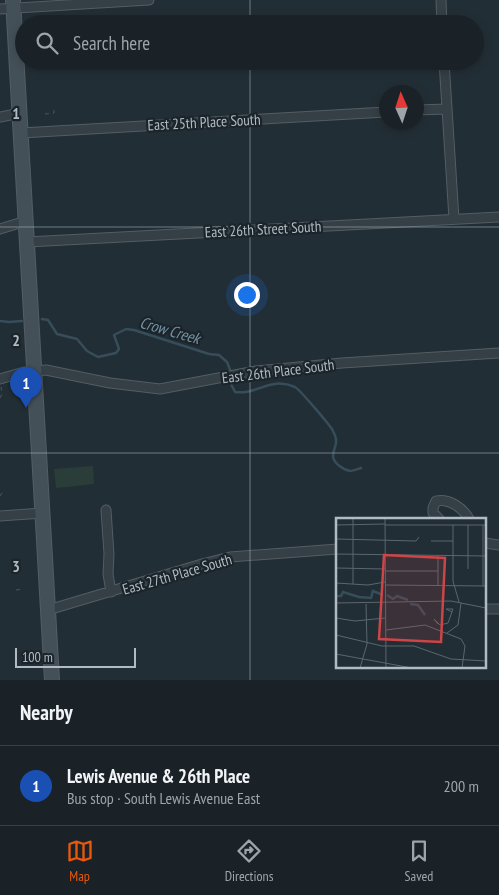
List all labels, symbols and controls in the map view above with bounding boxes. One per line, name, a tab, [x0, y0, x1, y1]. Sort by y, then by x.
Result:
search box	[15, 15, 484, 70]
icon: search	[33, 29, 61, 57]
text: Search here	[73, 31, 150, 55]
north arrow	[379, 85, 424, 130]
text: 1	[12, 103, 20, 123]
street label: East 25th Place South	[147, 110, 261, 134]
street label: East 26th Street South	[204, 216, 322, 242]
your location	[234, 282, 260, 308]
water label: Crow Creek	[138, 312, 204, 349]
text: 2	[12, 330, 20, 350]
street label: East 26th Place South	[221, 355, 335, 387]
pin: 1	[10, 367, 42, 408]
inset map	[336, 518, 486, 668]
street label: East 27th Place South	[120, 549, 234, 599]
text: 3	[12, 556, 20, 576]
scale bar	[15, 645, 136, 668]
text: 100 m	[22, 648, 53, 666]
text: Nearby	[20, 699, 73, 726]
text: Lewis Avenue & 26th Place	[67, 764, 250, 788]
text: 1	[32, 776, 40, 796]
text: 200 m	[444, 776, 479, 796]
text: Bus stop · South Lewis Avenue East	[67, 788, 260, 808]
tab: Map	[66, 837, 94, 885]
tab: Directions	[225, 837, 273, 885]
tab: Saved	[405, 837, 433, 885]

